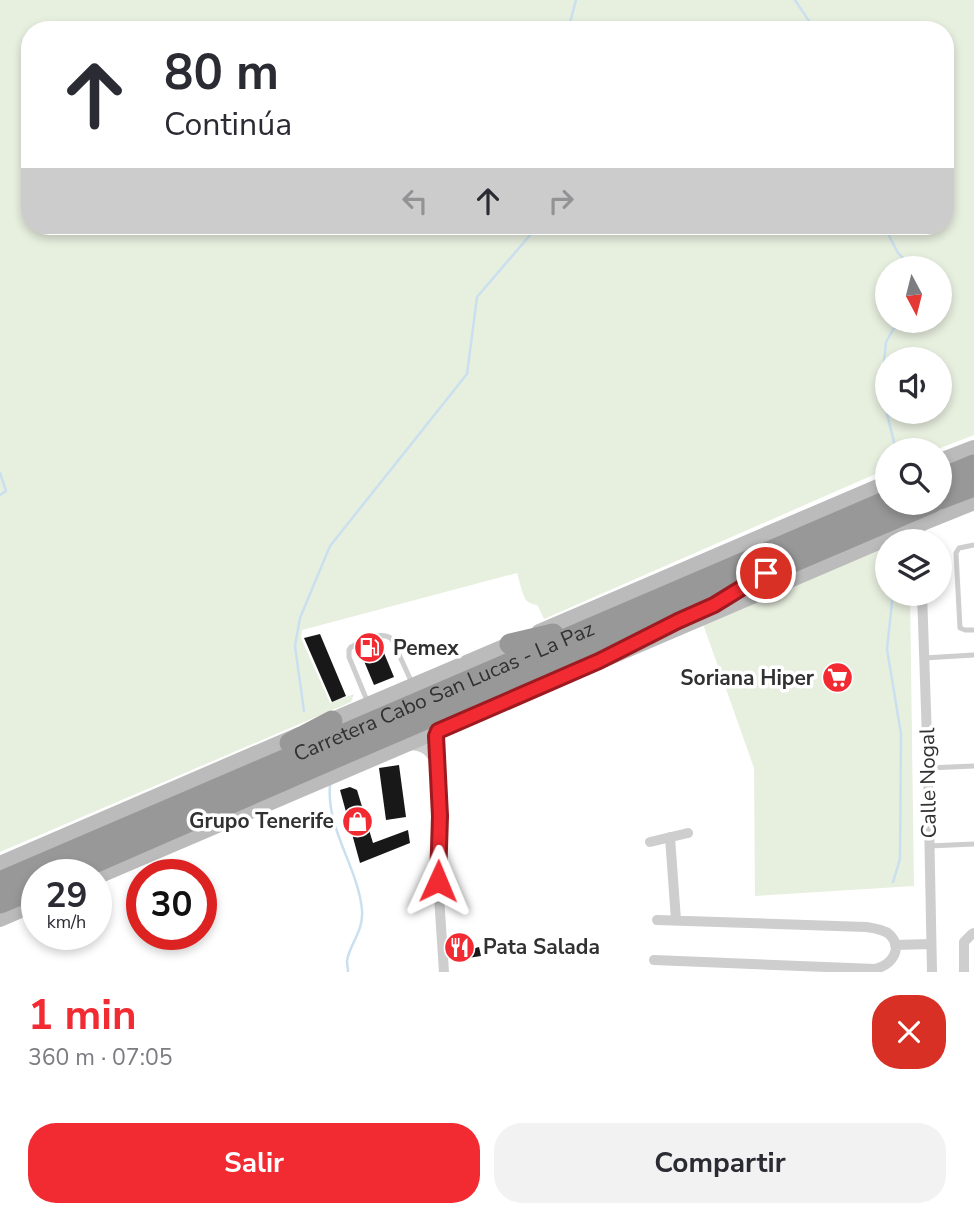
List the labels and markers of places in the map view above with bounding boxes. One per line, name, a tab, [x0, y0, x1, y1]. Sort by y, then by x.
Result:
pin	[736, 543, 796, 603]
fuel station icon: Pemex	[353, 631, 387, 665]
place label: Pemex	[393, 634, 459, 662]
supermarket icon: Soriana Hiper	[820, 661, 854, 695]
place label: Soriana Hiper	[680, 664, 815, 692]
shop icon: Grupo Tenerife	[340, 804, 374, 838]
place label: Grupo Tenerife	[189, 807, 334, 835]
restaurant icon: Pata Salada	[443, 930, 477, 964]
place label: Pata Salada	[483, 933, 600, 961]

